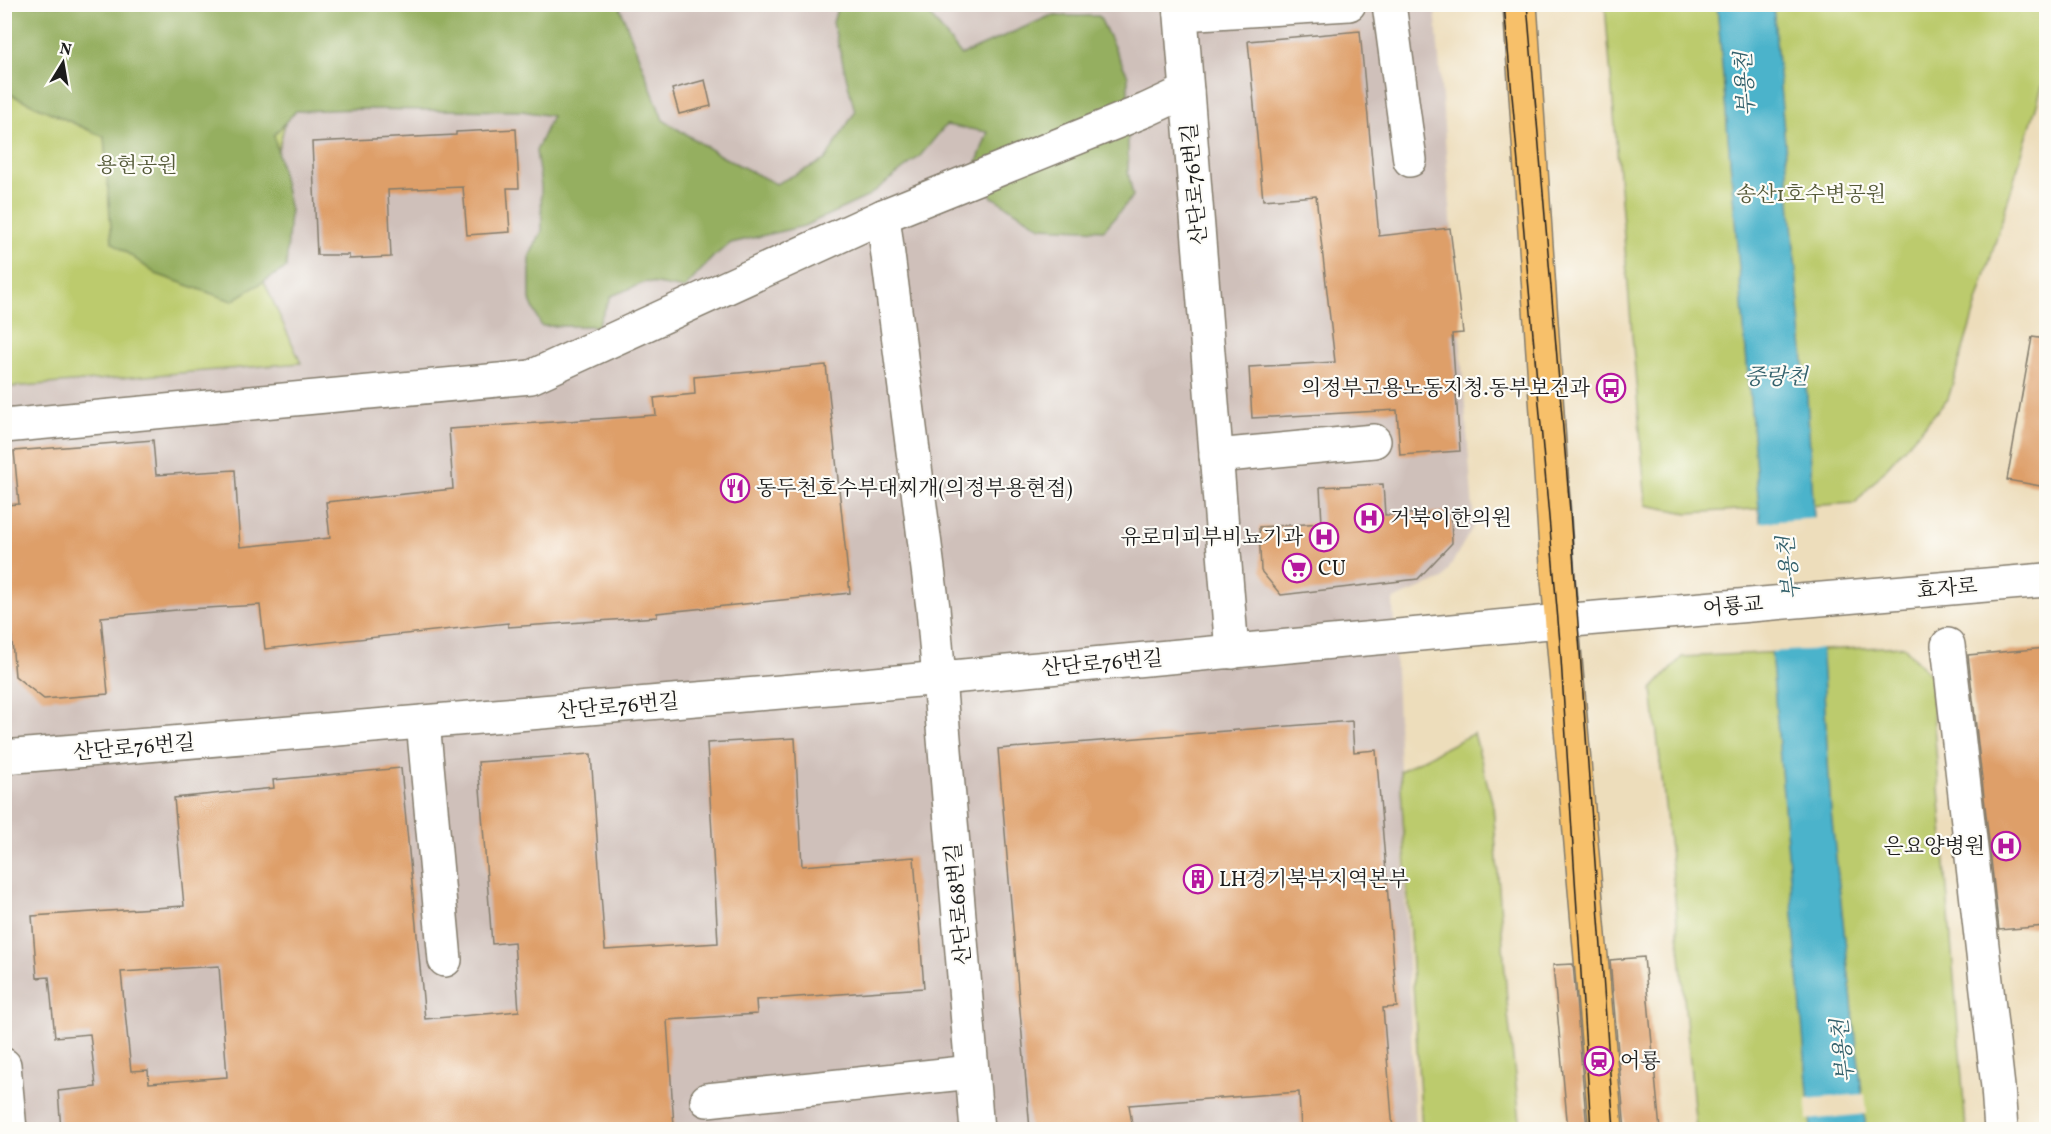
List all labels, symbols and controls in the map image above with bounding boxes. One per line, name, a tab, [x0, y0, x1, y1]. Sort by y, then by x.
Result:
north arrow	[33, 33, 93, 93]
text: N	[58, 38, 74, 62]
water label: 부용천	[1729, 49, 1764, 117]
street label: 산단로76번길	[1176, 122, 1215, 246]
park label: 용현공원	[96, 152, 178, 181]
park label: 송산1호수변공원	[1736, 181, 1886, 210]
water label: 중랑천	[1744, 363, 1810, 394]
bus stop icon: 의정부고용노동지청.동부보건과	[1595, 372, 1627, 404]
place label: 의정부고용노동지청.동부보건과	[1301, 375, 1591, 404]
restaurant icon: 동두천호수부대찌개(의정부용현점)	[719, 472, 751, 504]
place label: 동두천호수부대찌개(의정부용현점)	[756, 475, 1073, 504]
hospital icon: 거북이한의원	[1353, 502, 1385, 534]
place label: 거북이한의원	[1390, 505, 1512, 534]
hospital icon: 유로미피부비뇨기과	[1308, 521, 1340, 553]
place label: 유로미피부비뇨기과	[1120, 524, 1304, 553]
water label: 부용천	[1772, 533, 1809, 601]
supermarket icon: CU	[1281, 552, 1313, 584]
place label: CU	[1318, 555, 1346, 584]
street label: 효자로	[1916, 572, 1979, 607]
street label: 어룡교	[1702, 590, 1765, 625]
street label: 산단로76번길	[1040, 645, 1164, 684]
street label: 산단로76번길	[556, 688, 680, 727]
street label: 산단로76번길	[72, 729, 196, 768]
hospital icon: 은요양병원	[1990, 830, 2022, 862]
place label: 은요양병원	[1884, 833, 1985, 862]
street label: 산단로68번길	[940, 841, 979, 966]
building icon: LH경기북부지역본부	[1182, 863, 1214, 895]
place label: LH경기북부지역본부	[1219, 866, 1409, 895]
water label: 부용천	[1826, 1016, 1863, 1084]
station icon: 어룡	[1583, 1045, 1615, 1077]
place label: 어룡	[1620, 1048, 1661, 1077]

